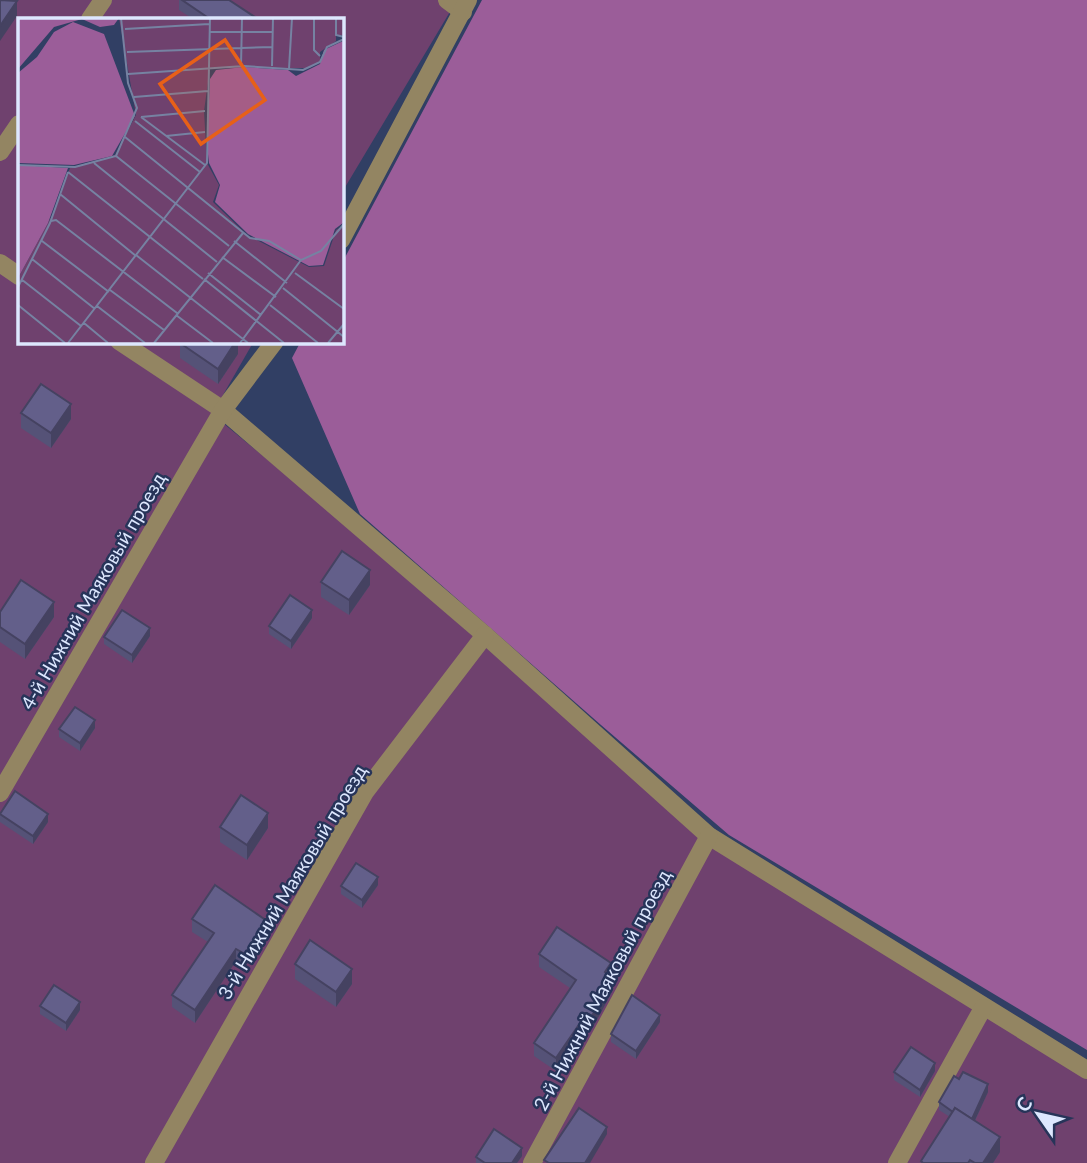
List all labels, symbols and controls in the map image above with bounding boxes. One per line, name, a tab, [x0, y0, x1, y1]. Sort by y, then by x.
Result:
inset map	[18, 18, 343, 343]
street label: 4-й Нижний Маяковый проезд	[15, 468, 170, 713]
street label: 3-й Нижний Маяковый проезд	[212, 760, 371, 1003]
street label: 2-й Нижний Маяковый проезд	[528, 865, 675, 1114]
north arrow	[1003, 1079, 1073, 1149]
text: С	[1010, 1092, 1037, 1116]

